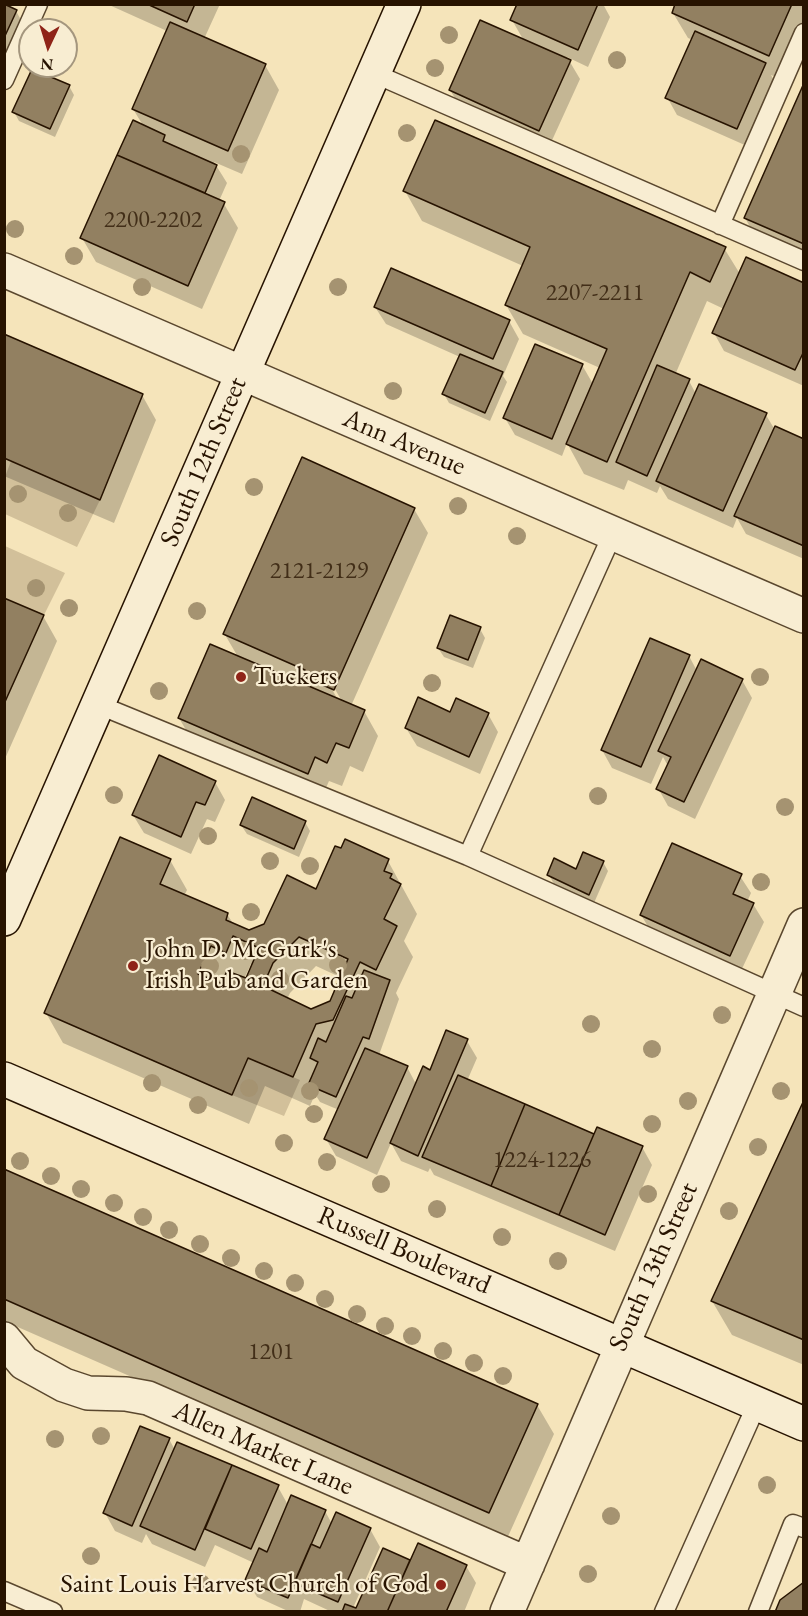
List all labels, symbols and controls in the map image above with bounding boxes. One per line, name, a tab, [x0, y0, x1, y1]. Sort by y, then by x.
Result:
north arrow	[18, 18, 78, 78]
text: N	[40, 54, 54, 75]
house number: 2200-2202	[104, 206, 202, 234]
house number: 2207-2211	[546, 279, 644, 307]
street label: South 12th Street	[154, 372, 254, 552]
street label: Ann Avenue	[338, 403, 470, 483]
house number: 2121-2129	[270, 557, 368, 585]
place label: Tuckers	[253, 661, 337, 693]
marker: Tuckers	[234, 670, 248, 684]
place label: John D. McGurk's Irish Pub and Garden	[145, 934, 368, 997]
marker: John D. McGurk's Irish Pub and Garden	[126, 959, 140, 973]
house number: 1224-1226	[493, 1146, 591, 1174]
street label: South 13th Street	[602, 1178, 706, 1356]
street label: Russell Boulevard	[312, 1200, 496, 1302]
house number: 1201	[248, 1338, 294, 1366]
street label: Allen Market Lane	[168, 1395, 358, 1503]
place label: Saint Louis Harvest Church of God	[60, 1569, 429, 1601]
marker: Saint Louis Harvest Church of God	[434, 1578, 448, 1592]

